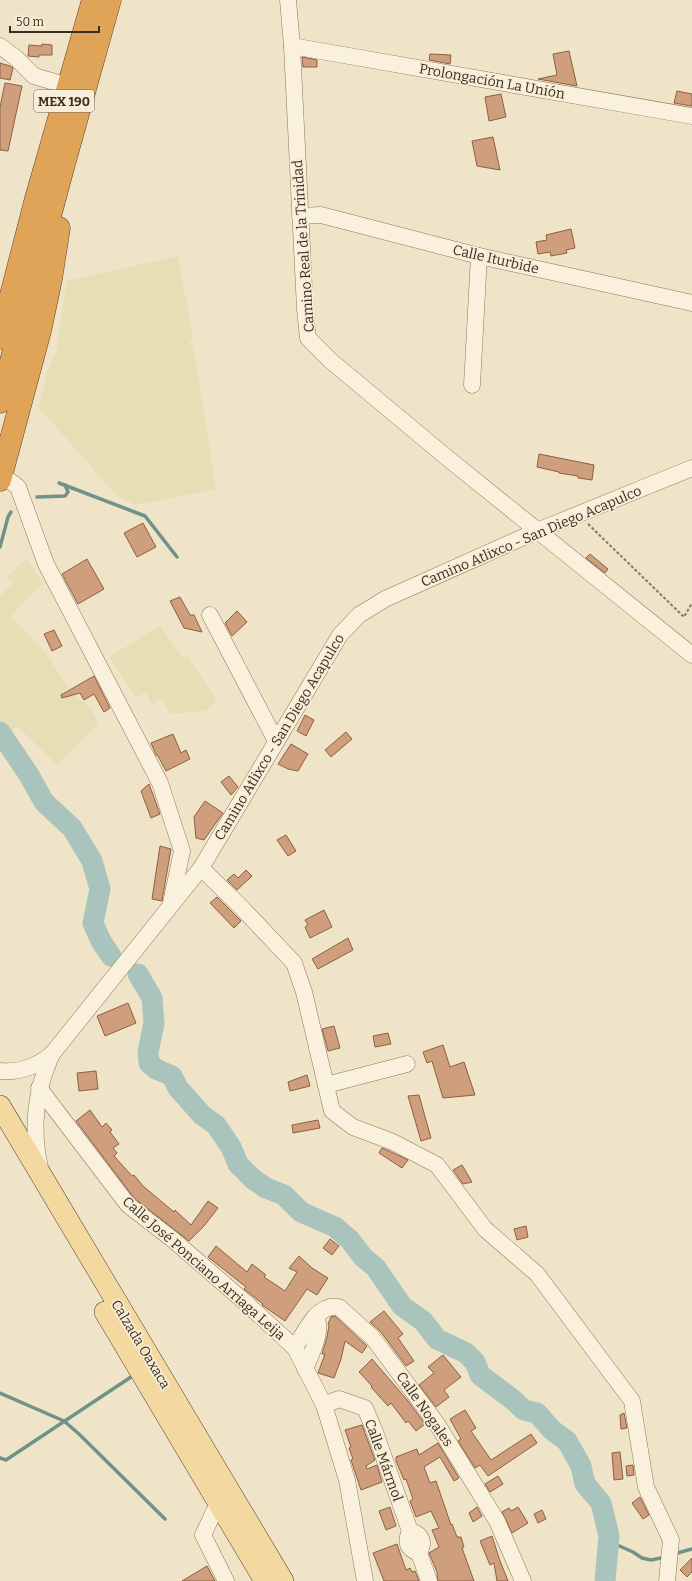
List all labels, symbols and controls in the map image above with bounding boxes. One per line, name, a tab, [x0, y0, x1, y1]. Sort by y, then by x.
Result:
scale bar	[10, 8, 99, 34]
text: 50 m	[16, 15, 45, 29]
street label: Prolongación La Unión	[418, 60, 566, 103]
road number: MEX 190	[34, 90, 94, 112]
street label: Camino Real de la Trinidad	[289, 159, 318, 333]
street label: Calle Iturbide	[451, 241, 541, 278]
street label: Camino Atlixco - San Diego Acapulco	[418, 482, 644, 591]
street label: Camino Atlixco - San Diego Acapulco	[211, 631, 348, 844]
street label: Calle José Ponciano Arriaga Leija	[119, 1193, 289, 1344]
street label: Calzada Oaxaca	[107, 1297, 174, 1392]
street label: Calle Nogales	[393, 1369, 457, 1450]
street label: Calle Mármol	[361, 1417, 406, 1504]

